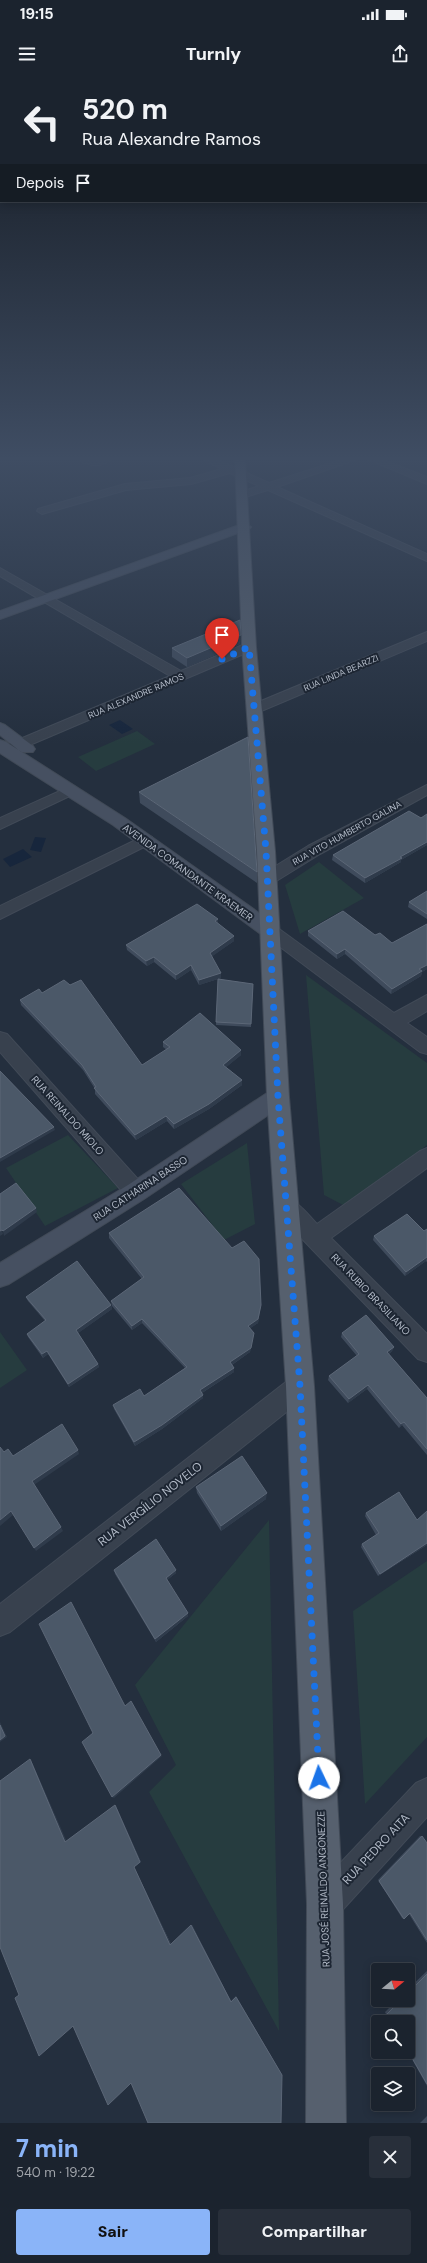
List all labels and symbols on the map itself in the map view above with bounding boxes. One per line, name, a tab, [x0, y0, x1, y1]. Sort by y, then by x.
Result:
pin	[205, 618, 239, 659]
street label: RUA LINDA BEARZZI	[302, 652, 380, 694]
street label: RUA ALEXANDRE RAMOS	[86, 670, 186, 722]
street label: RUA VITO HUMBERTO GALINA	[290, 798, 404, 868]
street label: AVENIDA COMANDANTE KRAEMER	[120, 821, 255, 924]
street label: RUA REINALDO MIOLO	[29, 1073, 107, 1158]
street label: RUA CATHARINA BASSO	[91, 1153, 190, 1224]
street label: RUA RUBIO BRASILIANO	[328, 1251, 413, 1338]
street label: RUA VERGÍLIO NOVELO	[95, 1458, 205, 1550]
position arrow	[298, 1757, 340, 1799]
street label: RUA JOSÉ REINALDO ANGONEZZE	[314, 1810, 333, 1967]
street label: RUA PEDRO AITA	[339, 1810, 413, 1888]
north arrow	[371, 1963, 415, 2007]

